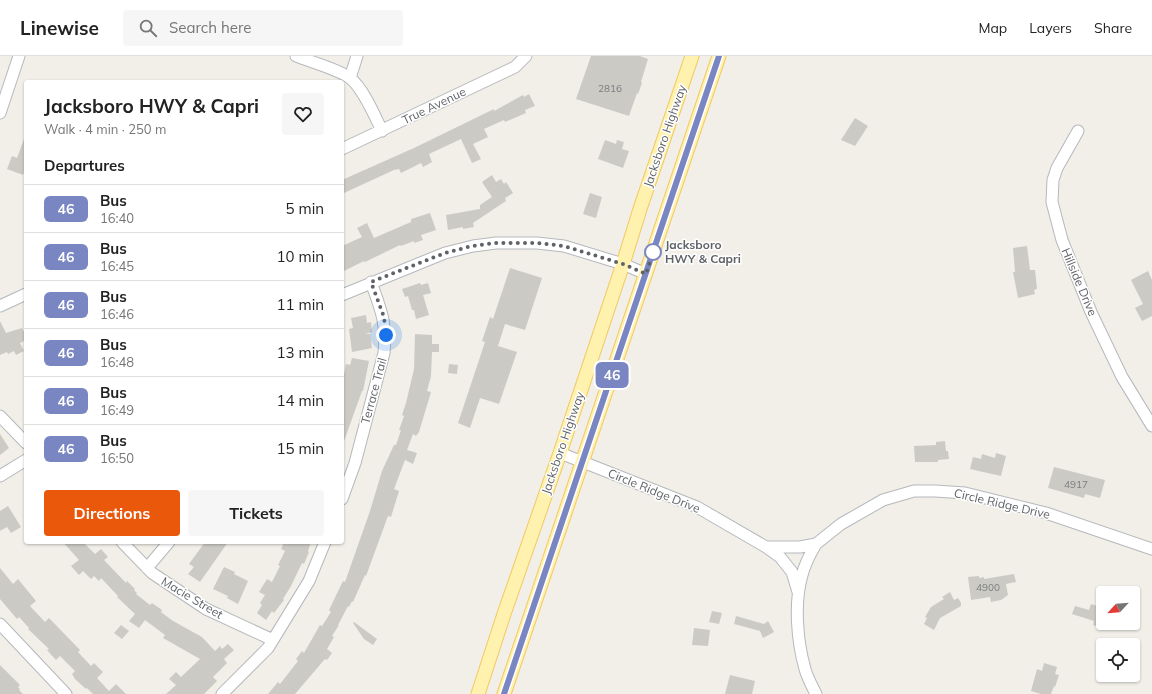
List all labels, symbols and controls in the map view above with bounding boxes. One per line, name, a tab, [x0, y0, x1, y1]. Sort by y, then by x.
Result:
search box	[123, 10, 403, 46]
text: Linewise	[20, 16, 99, 40]
icon: search	[137, 17, 159, 39]
text: Search here	[169, 18, 251, 37]
text: Map	[978, 19, 1007, 37]
text: Layers	[1029, 19, 1072, 37]
text: Share	[1094, 19, 1132, 37]
house number: 2816	[598, 82, 622, 95]
street label: Jacksboro Highway	[640, 82, 689, 189]
street label: True Avenue	[399, 84, 468, 127]
button: heart	[282, 93, 324, 135]
text: Jacksboro HWY & Capri	[44, 94, 259, 118]
text: Walk · 4 min · 250 m	[44, 121, 166, 137]
text: Departures	[44, 156, 125, 175]
text: Bus	[100, 191, 127, 210]
text: 5 min	[286, 199, 324, 218]
text: 46	[58, 200, 74, 218]
text: 16:40	[100, 210, 134, 226]
place label: Jacksboro HWY & Capri	[665, 237, 741, 266]
text: Bus	[100, 239, 127, 258]
marker: Jacksboro HWY & Capri	[644, 243, 662, 261]
street label: Hillside Drive	[1058, 246, 1101, 318]
text: 10 min	[277, 247, 324, 266]
text: 46	[58, 248, 74, 266]
text: 16:45	[100, 258, 134, 274]
text: Bus	[100, 287, 127, 306]
text: 11 min	[277, 295, 324, 314]
text: 46	[58, 296, 74, 314]
text: 16:46	[100, 306, 134, 322]
your location	[376, 325, 396, 345]
text: Bus	[100, 335, 127, 354]
text: 13 min	[277, 343, 324, 362]
text: 46	[58, 344, 74, 362]
text: 16:48	[100, 354, 134, 370]
street label: Terrace Trail	[358, 356, 390, 426]
line badge: 46	[594, 362, 630, 388]
text: 46	[604, 366, 620, 384]
text: Bus	[100, 383, 127, 402]
street label: Jacksboro Highway	[538, 389, 587, 496]
text: 14 min	[277, 391, 324, 410]
text: 46	[58, 392, 74, 410]
text: 16:49	[100, 402, 134, 418]
text: Bus	[100, 431, 127, 450]
text: 15 min	[277, 439, 324, 458]
text: 46	[58, 440, 74, 458]
text: 16:50	[100, 450, 134, 466]
street label: Circle Ridge Drive	[606, 465, 702, 516]
house number: 4917	[1064, 478, 1088, 491]
street label: Circle Ridge Drive	[953, 485, 1052, 522]
button: Directions	[44, 490, 180, 536]
button: Tickets	[188, 490, 324, 536]
street label: Macie Street	[159, 573, 226, 622]
house number: 4900	[976, 581, 1000, 594]
north arrow	[1096, 586, 1140, 630]
map controls	[1096, 586, 1140, 682]
button: locate	[1096, 638, 1140, 682]

